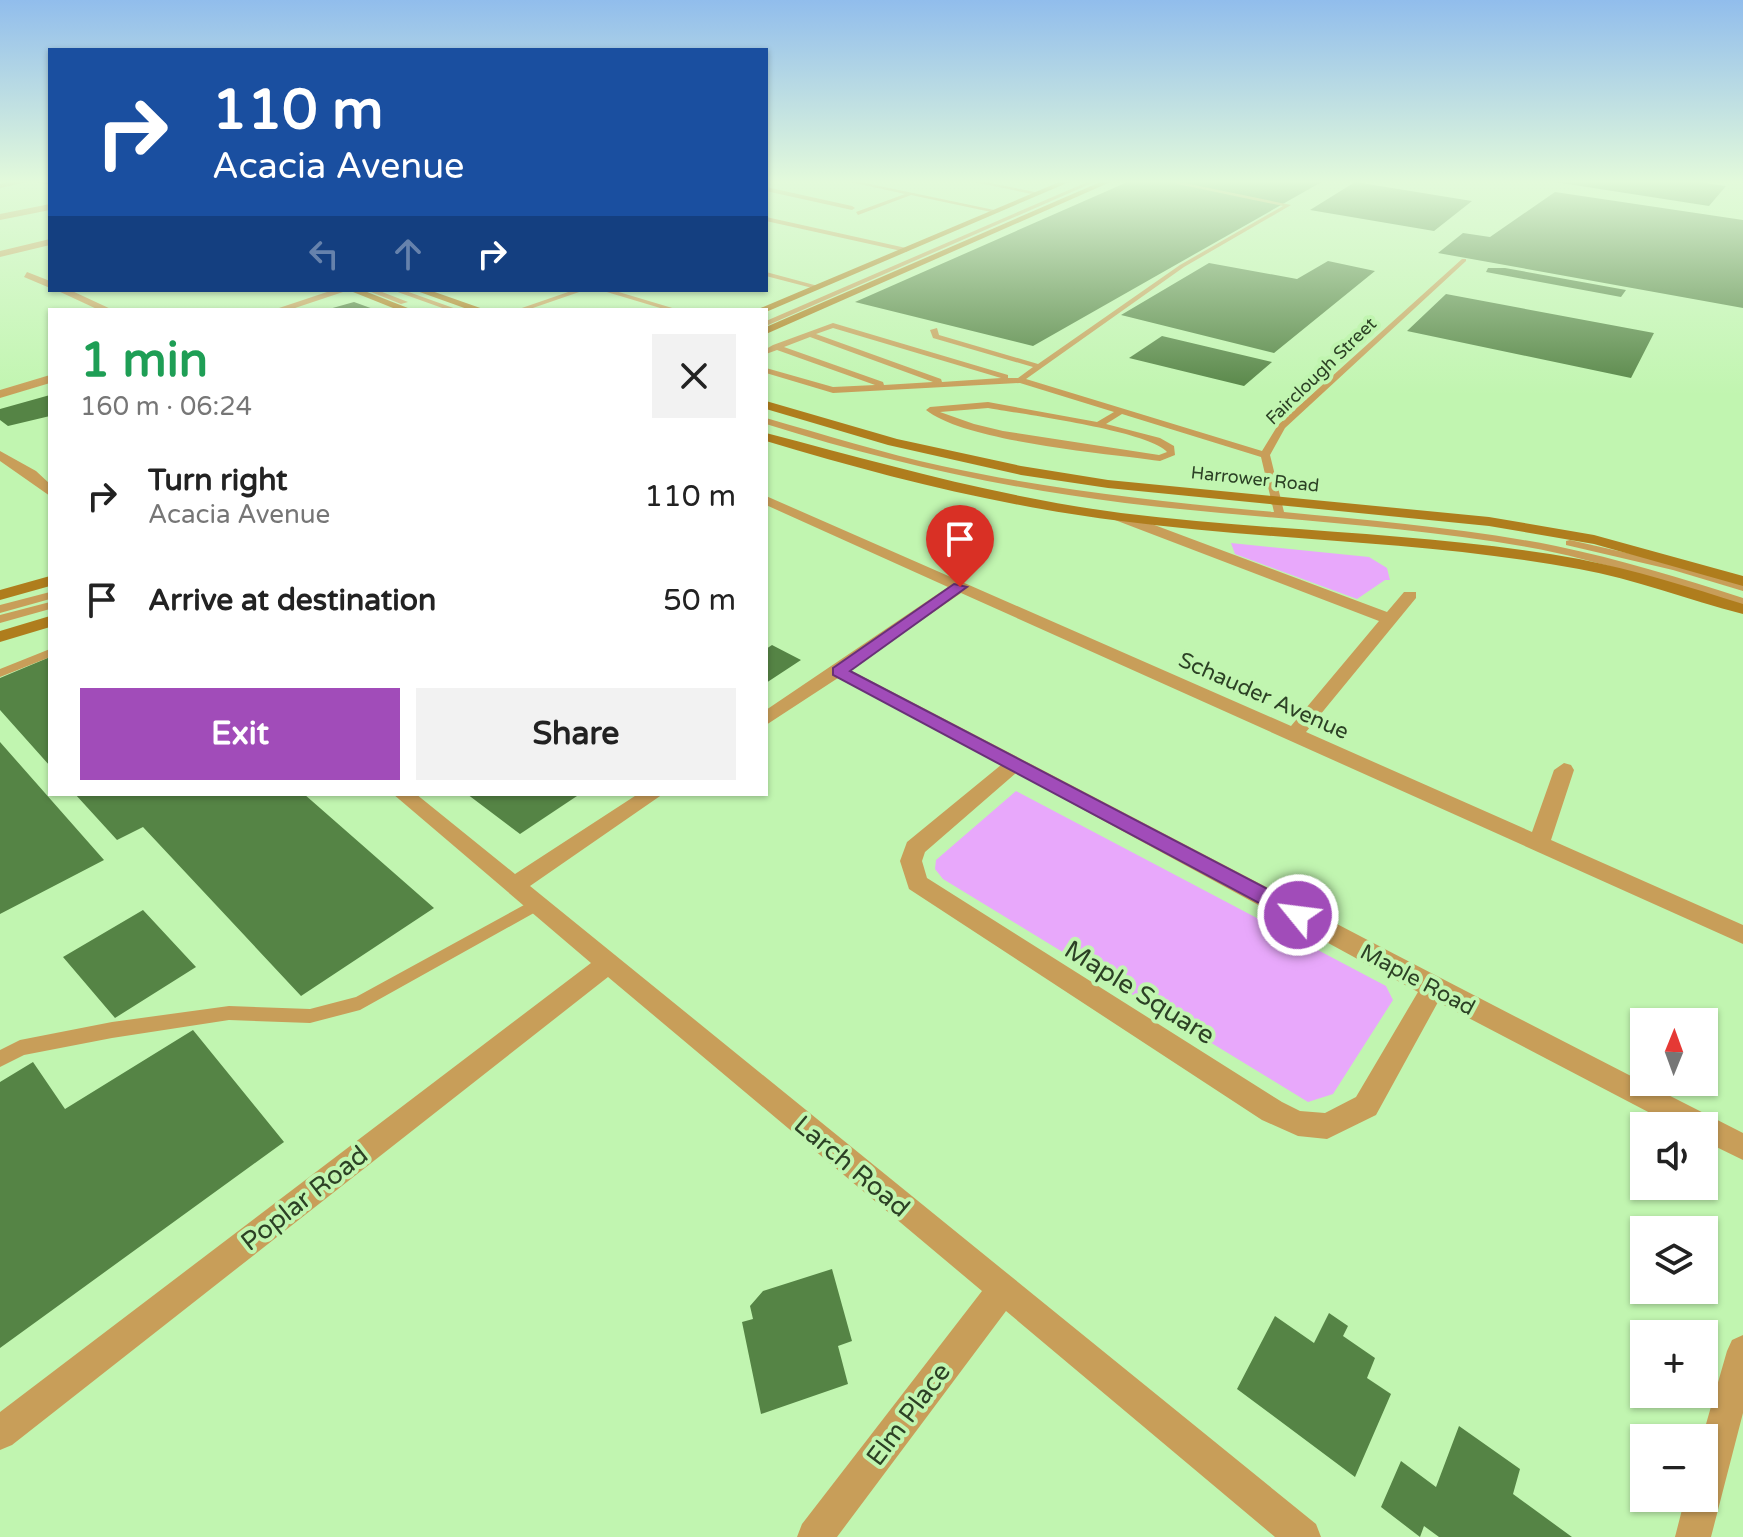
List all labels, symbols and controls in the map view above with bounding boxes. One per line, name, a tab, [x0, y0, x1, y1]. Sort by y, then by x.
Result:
text: 110 m	[212, 77, 383, 144]
icon: right	[80, 80, 184, 184]
text: Acacia Avenue	[212, 145, 464, 188]
icon: left	[302, 232, 346, 276]
icon: ahead	[386, 232, 430, 276]
icon: right	[470, 232, 514, 276]
street label: Fairclough Street	[1261, 313, 1381, 429]
text: 1 min	[80, 332, 208, 390]
button: close	[652, 334, 736, 418]
text: 160 m · 06:24	[80, 391, 252, 422]
street label: Harrower Road	[1190, 461, 1320, 497]
text: Turn right	[148, 462, 288, 499]
icon: right	[80, 474, 124, 518]
text: 110 m	[644, 478, 736, 515]
text: Acacia Avenue	[148, 499, 330, 530]
pin	[926, 505, 994, 587]
icon: arrive	[938, 517, 982, 561]
icon: arrive	[80, 578, 124, 622]
text: Arrive at destination	[148, 582, 436, 619]
text: 50 m	[663, 582, 736, 619]
street label: Schauder Avenue	[1174, 647, 1353, 745]
button: Exit	[80, 688, 400, 780]
button: Share	[416, 688, 736, 780]
position arrow	[1256, 873, 1340, 957]
street label: Maple Square	[1059, 934, 1221, 1051]
street label: Maple Road	[1356, 939, 1479, 1021]
north arrow	[1630, 1008, 1718, 1096]
map controls	[1630, 1008, 1718, 1512]
street label: Larch Road	[788, 1109, 916, 1224]
button: sound	[1630, 1112, 1718, 1200]
street label: Poplar Road	[235, 1139, 374, 1258]
button: layers	[1630, 1216, 1718, 1304]
button: +	[1630, 1320, 1718, 1408]
street label: Elm Place	[860, 1357, 957, 1472]
button: −	[1630, 1424, 1718, 1512]

